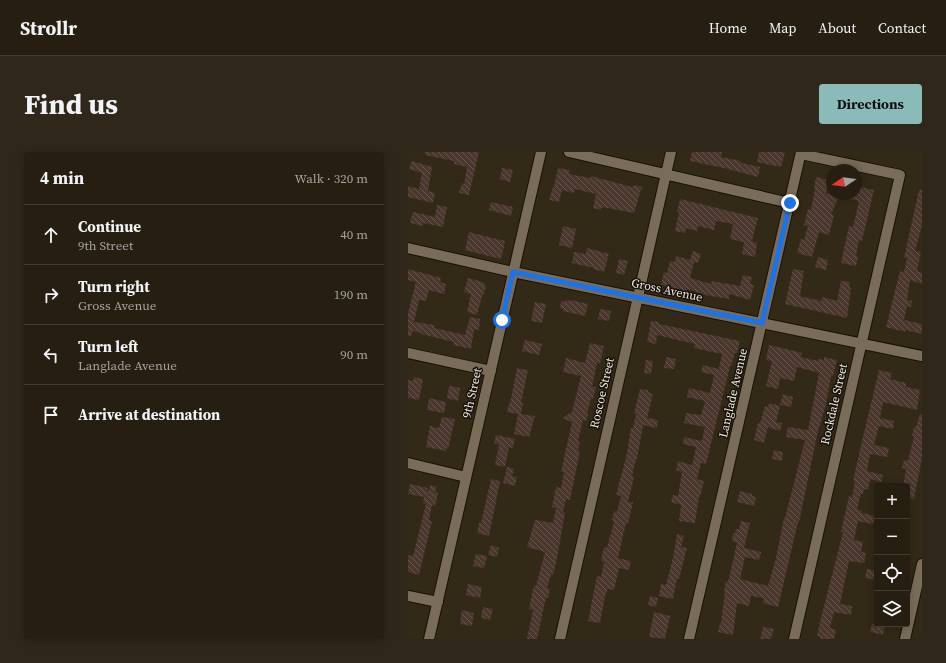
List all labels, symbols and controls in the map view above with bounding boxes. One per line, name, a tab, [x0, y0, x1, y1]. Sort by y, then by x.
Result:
text: Strollr	[20, 15, 77, 41]
text: Home	[709, 18, 747, 38]
text: Map	[769, 18, 796, 38]
text: About	[818, 18, 856, 38]
text: Contact	[878, 18, 926, 38]
button: Directions	[819, 84, 922, 124]
text: Find us	[24, 85, 118, 123]
north arrow	[826, 164, 862, 200]
text: 4 min	[40, 166, 84, 190]
text: Walk · 320 m	[295, 170, 368, 187]
route end	[781, 194, 799, 212]
text: Continue	[78, 216, 141, 237]
icon: ahead	[40, 224, 62, 246]
text: 40 m	[340, 226, 368, 243]
text: 9th Street	[78, 237, 133, 254]
street label: Gross Avenue	[630, 275, 704, 305]
text: Turn right	[78, 276, 150, 297]
icon: right	[40, 284, 62, 306]
text: 190 m	[334, 286, 368, 303]
text: Gross Avenue	[78, 297, 156, 314]
route start	[493, 311, 511, 329]
text: Turn left	[78, 336, 138, 357]
icon: left	[40, 344, 62, 366]
text: 90 m	[340, 346, 368, 363]
street label: Langlade Avenue	[715, 347, 751, 439]
street label: Roscoe Street	[586, 356, 618, 430]
text: Langlade Avenue	[78, 357, 177, 374]
street label: Rockdale Street	[817, 362, 851, 446]
street label: 9th Street	[458, 366, 486, 420]
icon: arrive	[40, 404, 62, 426]
text: Arrive at destination	[78, 404, 220, 425]
map controls	[874, 483, 910, 627]
button: +	[874, 483, 910, 519]
button: −	[874, 519, 910, 555]
button: locate	[874, 555, 910, 591]
button: layers	[874, 591, 910, 627]

